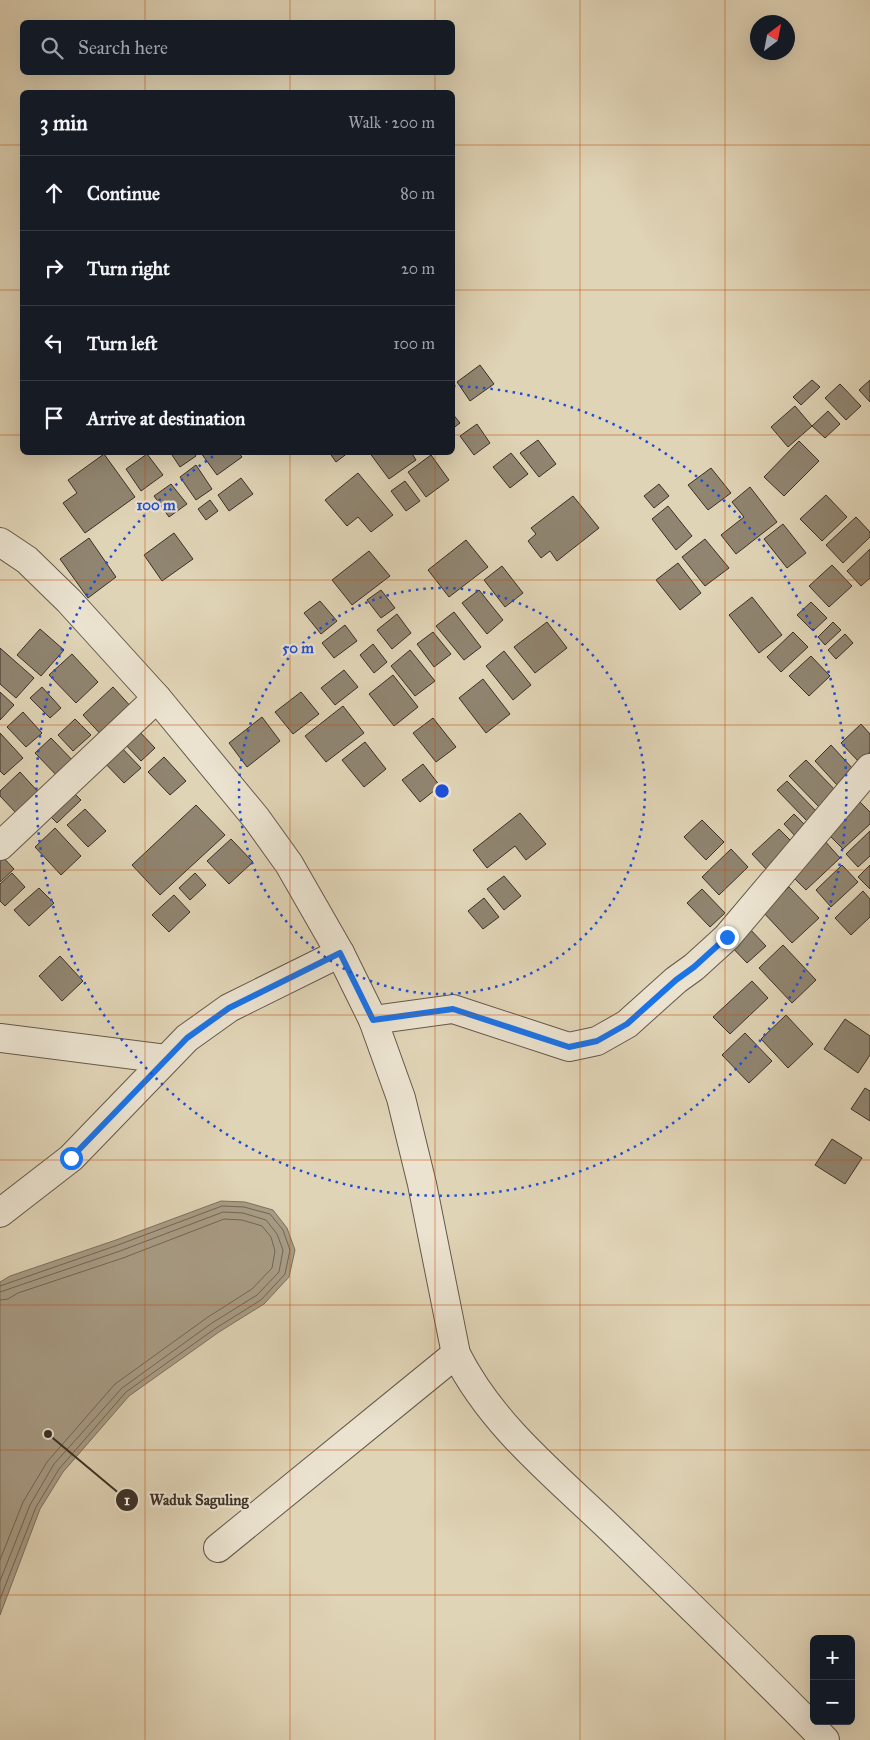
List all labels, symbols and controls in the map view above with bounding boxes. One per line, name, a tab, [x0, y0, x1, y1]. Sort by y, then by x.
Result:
north arrow	[750, 15, 795, 60]
search box	[20, 20, 455, 75]
icon: search	[38, 34, 66, 62]
text: Search here	[78, 36, 168, 59]
text: 3 min	[40, 110, 88, 136]
text: Walk · 200 m	[348, 113, 435, 132]
icon: ahead	[40, 179, 68, 207]
text: Continue	[87, 182, 160, 205]
text: 80 m	[400, 184, 435, 203]
icon: right	[40, 254, 68, 282]
text: Turn right	[87, 257, 170, 280]
text: 20 m	[401, 259, 435, 278]
icon: left	[40, 329, 68, 357]
text: Turn left	[87, 332, 157, 355]
text: 100 m	[393, 334, 435, 353]
icon: arrive	[40, 404, 68, 432]
text: Arrive at destination	[87, 407, 245, 430]
text: 100 m	[136, 496, 176, 514]
text: 50 m	[282, 639, 314, 657]
centre of rings	[433, 782, 451, 800]
route end	[716, 926, 739, 949]
route start	[60, 1147, 83, 1170]
callout: Waduk Saguling	[115, 1485, 259, 1515]
text: 1	[124, 1491, 130, 1509]
text: Waduk Saguling	[150, 1491, 249, 1510]
map controls	[810, 1635, 855, 1725]
button: +	[810, 1635, 855, 1680]
button: −	[810, 1680, 855, 1725]

